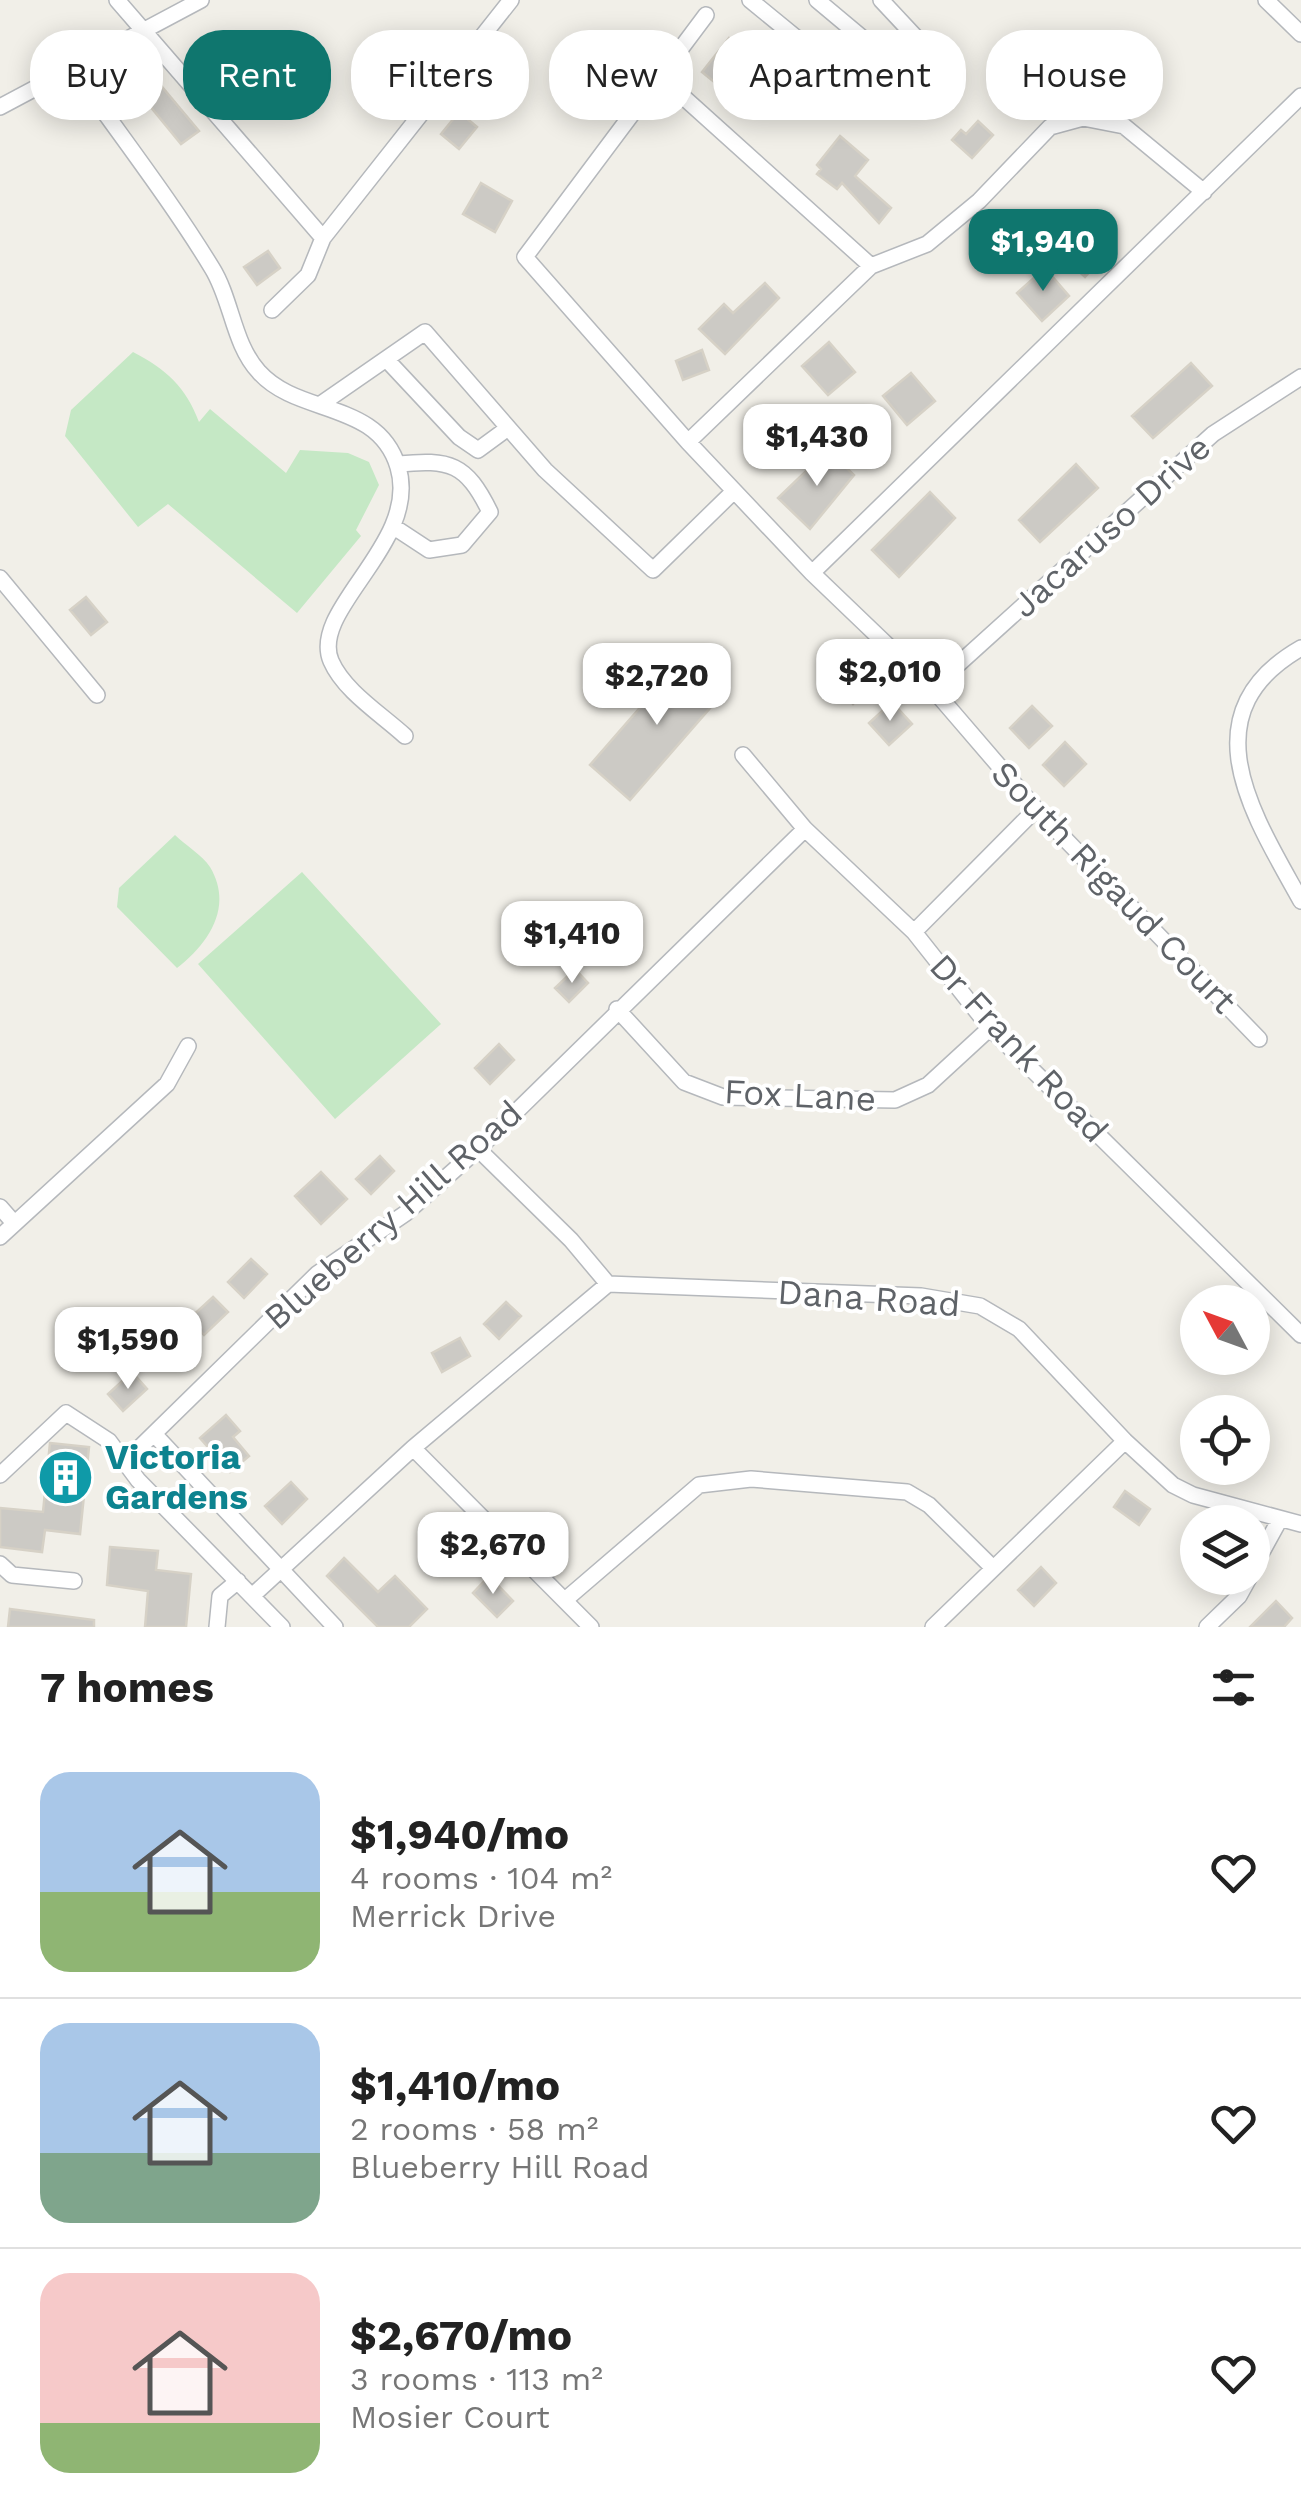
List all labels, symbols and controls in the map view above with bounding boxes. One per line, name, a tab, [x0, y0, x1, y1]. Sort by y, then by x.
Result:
chip: Buy	[30, 30, 163, 120]
chip: Rent	[183, 30, 331, 120]
chip: Filters	[351, 30, 529, 120]
chip: New	[549, 30, 693, 120]
chip: Apartment	[713, 30, 966, 120]
chip: House	[986, 30, 1163, 120]
pin: $1,940	[962, 209, 1124, 294]
text: $1,940	[991, 222, 1095, 260]
pin: $1,430	[736, 404, 898, 489]
text: $1,430	[765, 417, 869, 455]
street label: Jacaruso Drive	[1003, 426, 1219, 626]
pin: $2,010	[809, 639, 971, 724]
pin: $2,720	[576, 643, 738, 728]
text: $2,010	[838, 652, 942, 690]
text: $2,720	[605, 656, 709, 694]
street label: South Rigaud Court	[983, 752, 1245, 1022]
pin: $1,410	[491, 901, 653, 986]
text: $1,410	[523, 914, 621, 952]
street label: Dr Frank Road	[921, 945, 1117, 1151]
street label: Fox Lane	[723, 1070, 877, 1120]
street label: Blueberry Hill Road	[256, 1092, 530, 1338]
street label: Dana Road	[776, 1271, 962, 1325]
north arrow	[1180, 1285, 1270, 1375]
map controls	[1180, 1285, 1270, 1595]
pin: $1,590	[47, 1307, 209, 1392]
text: $1,590	[77, 1320, 179, 1358]
button: locate	[1180, 1395, 1270, 1485]
place label: Victoria Gardens	[105, 1436, 248, 1518]
building icon: Victoria Gardens	[36, 1447, 96, 1507]
button: layers	[1180, 1505, 1270, 1595]
pin: $2,670	[412, 1512, 574, 1597]
text: $2,670	[440, 1525, 546, 1563]
icon: filters	[1206, 1660, 1261, 1715]
text: 7 homes	[40, 1663, 214, 1712]
text: $1,940/mo	[350, 1810, 569, 1859]
icon: home	[120, 1812, 240, 1932]
icon: heart	[1206, 1845, 1261, 1900]
text: 4 rooms · 104 m²	[350, 1859, 612, 1897]
text: Merrick Drive	[350, 1897, 556, 1935]
text: $1,410/mo	[350, 2061, 560, 2110]
icon: home	[120, 2063, 240, 2183]
icon: heart	[1206, 2096, 1261, 2151]
text: 2 rooms · 58 m²	[350, 2110, 598, 2148]
text: Blueberry Hill Road	[350, 2148, 650, 2186]
text: $2,670/mo	[350, 2311, 572, 2360]
icon: home	[120, 2313, 240, 2433]
icon: heart	[1206, 2346, 1261, 2401]
text: 3 rooms · 113 m²	[350, 2360, 603, 2398]
text: Mosier Court	[350, 2398, 550, 2436]

